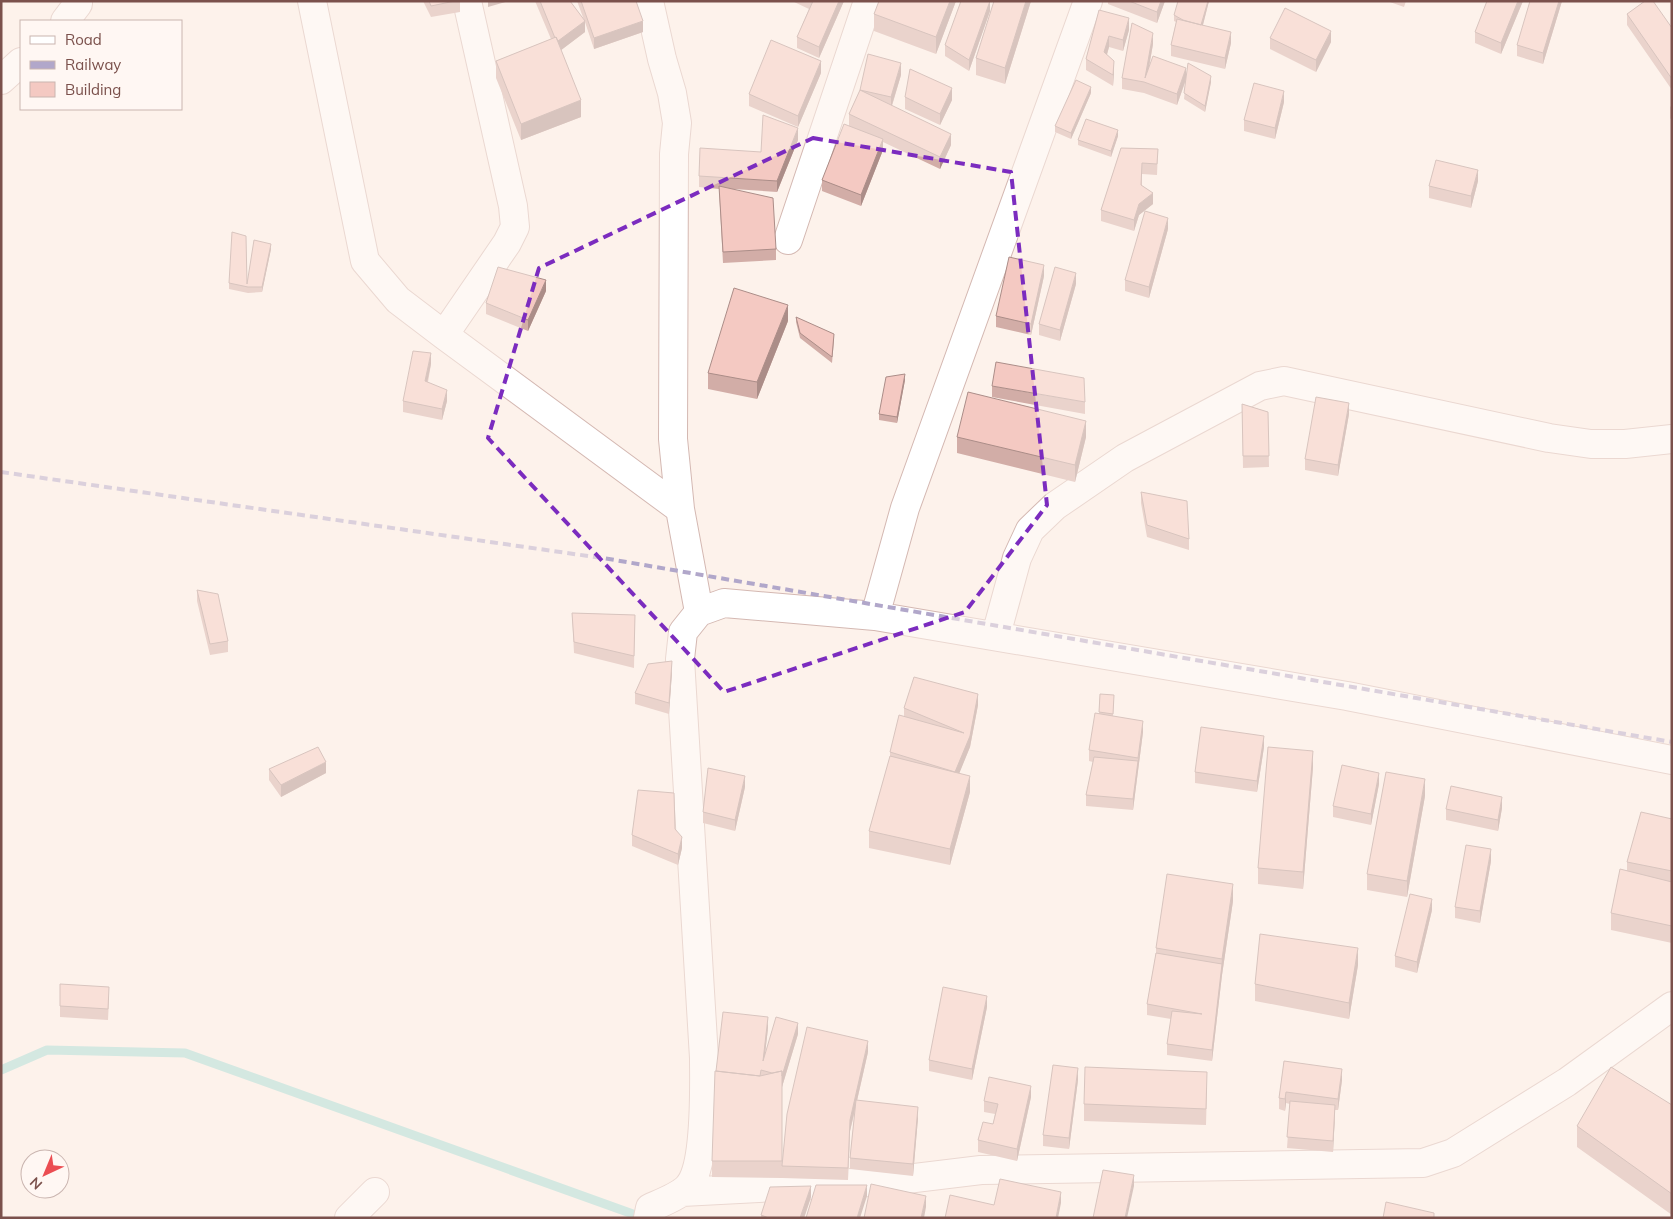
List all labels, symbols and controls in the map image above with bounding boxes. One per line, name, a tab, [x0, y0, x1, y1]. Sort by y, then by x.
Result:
legend	[20, 20, 182, 110]
text: Road	[65, 30, 102, 49]
text: Railway	[65, 55, 121, 74]
text: Building	[65, 80, 121, 99]
north arrow	[20, 1149, 70, 1199]
text: N	[26, 1173, 46, 1193]

